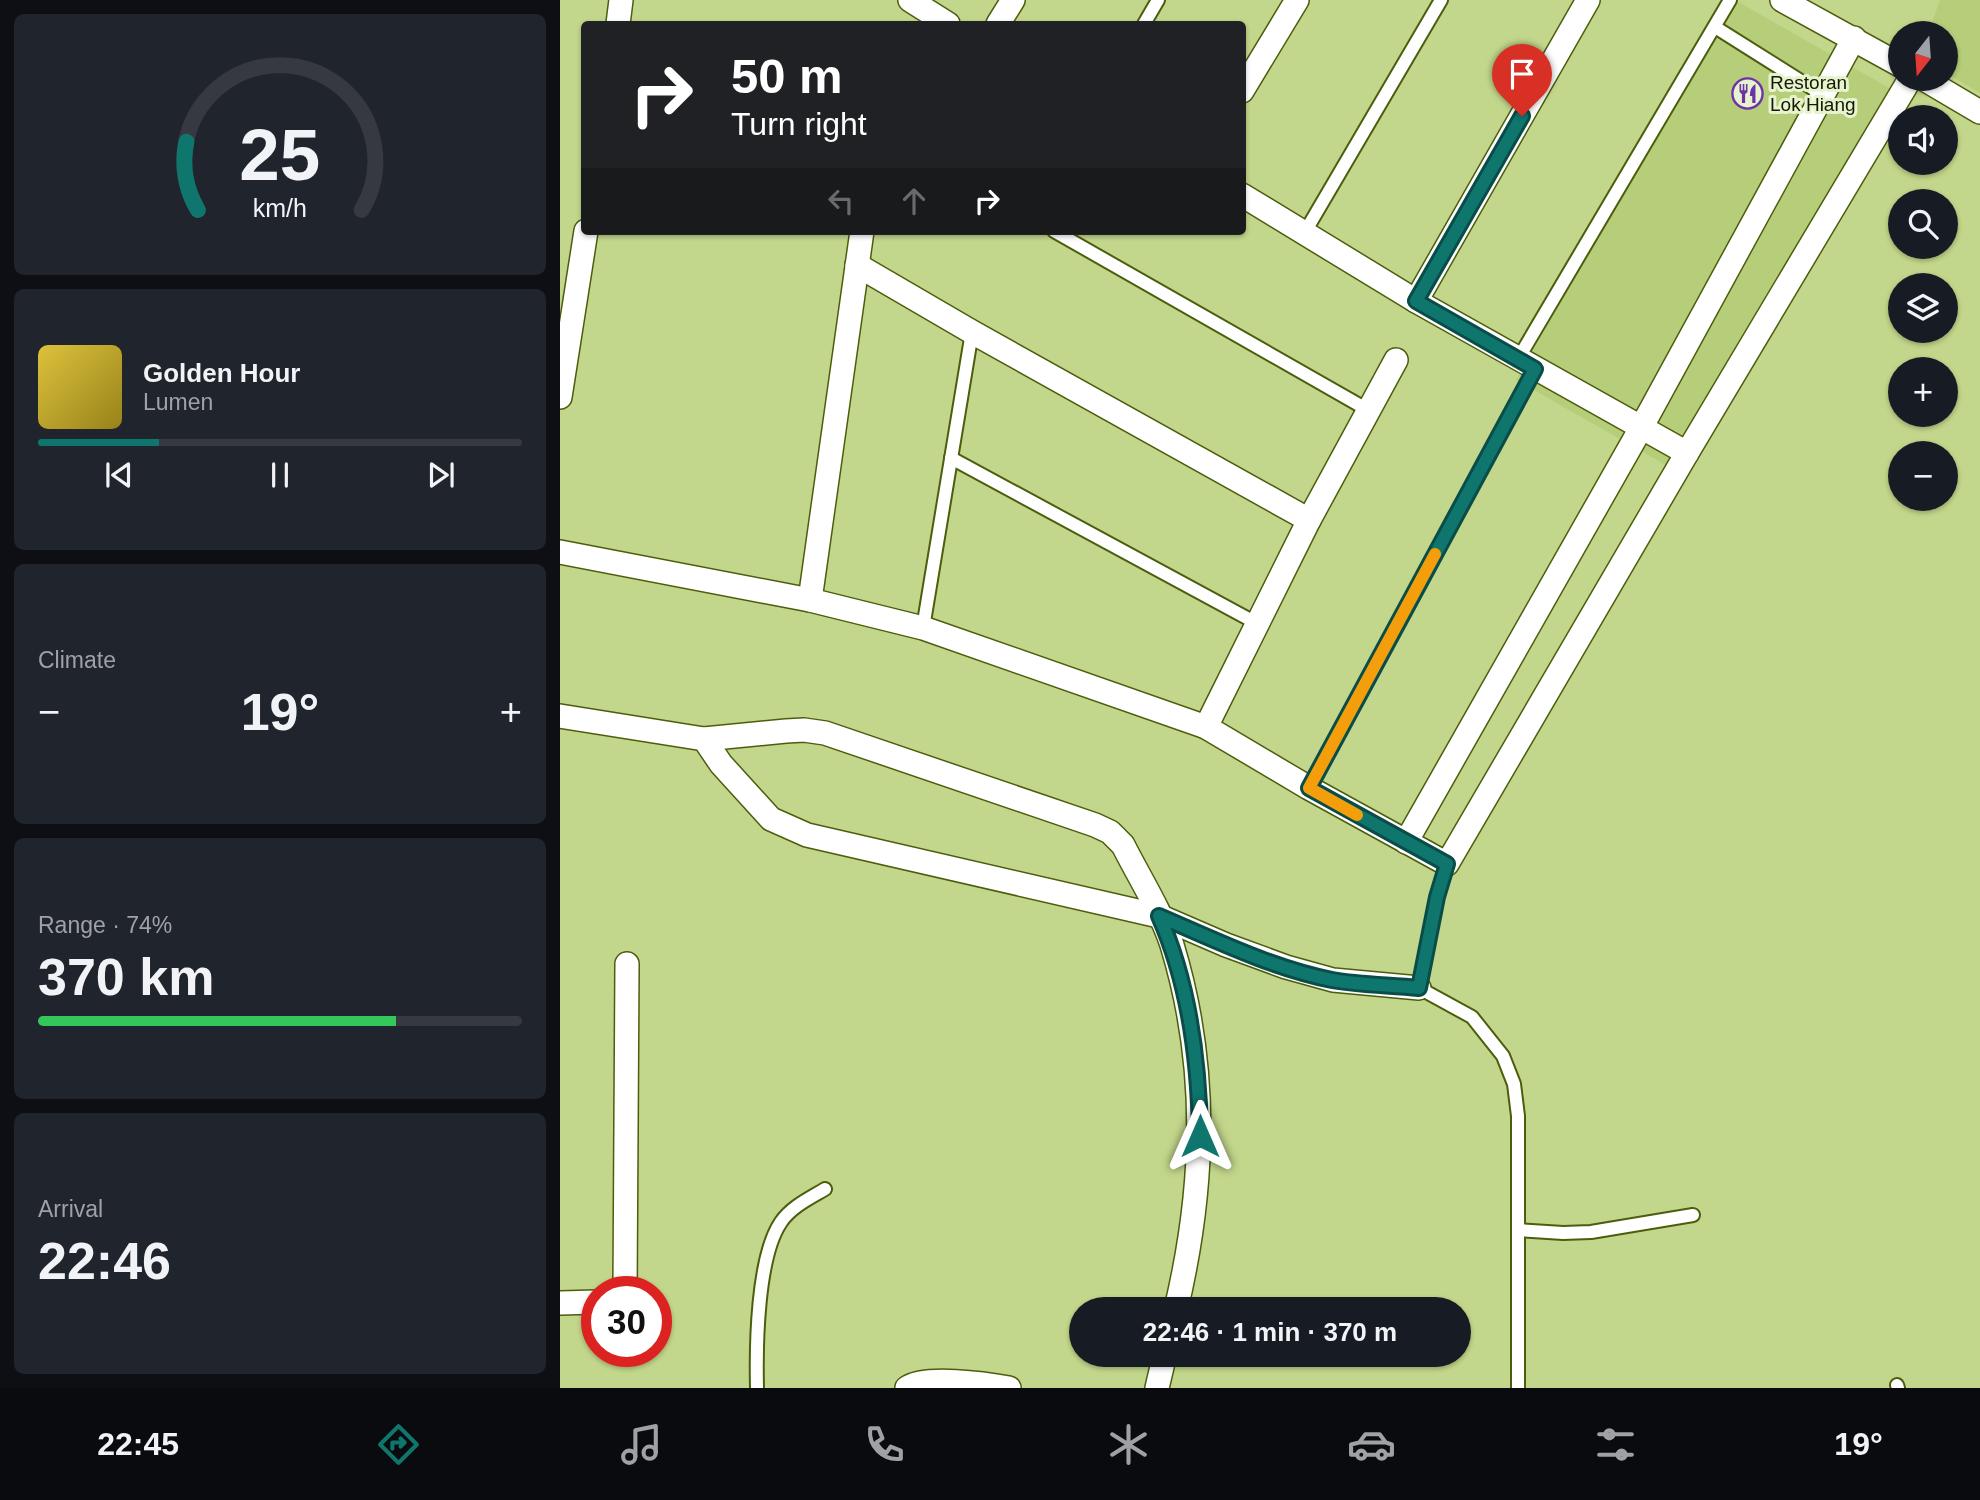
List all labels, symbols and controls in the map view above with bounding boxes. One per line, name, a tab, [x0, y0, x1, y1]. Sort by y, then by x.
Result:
north arrow	[1888, 21, 1958, 91]
map controls	[1888, 21, 1958, 511]
pin	[1492, 44, 1552, 116]
icon: right	[616, 49, 707, 140]
text: 50 m	[731, 49, 843, 103]
icon: arrive	[1503, 55, 1541, 93]
place label: Restoran Lok Hiang	[1770, 72, 1856, 115]
restaurant icon: Restoran Lok Hiang	[1730, 76, 1764, 110]
button: sound	[1888, 105, 1958, 175]
text: Turn right	[731, 106, 867, 142]
text: 25	[240, 115, 320, 196]
icon: left	[822, 182, 860, 220]
icon: ahead	[895, 182, 933, 220]
icon: right	[968, 182, 1006, 220]
button: search	[1888, 189, 1958, 259]
text: km/h	[253, 194, 307, 222]
button: layers	[1888, 273, 1958, 343]
button: +	[1888, 357, 1958, 427]
text: Golden Hour	[143, 358, 300, 388]
text: Lumen	[143, 389, 213, 415]
button: −	[1888, 441, 1958, 511]
icon: previous	[100, 456, 138, 494]
icon: pause	[261, 456, 299, 494]
icon: next	[422, 456, 460, 494]
text: Climate	[38, 647, 116, 673]
text: 19°	[241, 683, 319, 741]
text: −	[38, 691, 60, 733]
text: +	[500, 691, 522, 733]
text: Range · 74%	[38, 912, 172, 938]
text: 370 km	[38, 948, 214, 1006]
position arrow	[1163, 1099, 1237, 1173]
text: Arrival	[38, 1196, 103, 1222]
text: 22:46	[38, 1232, 171, 1290]
speed limit sign: 30	[581, 1276, 672, 1367]
text: 22:46 · 1 min · 370 m	[1143, 1317, 1397, 1347]
icon: directions	[374, 1420, 423, 1469]
icon: music	[617, 1420, 666, 1469]
icon: phone	[860, 1420, 909, 1469]
icon: climate	[1104, 1420, 1153, 1469]
icon: car	[1347, 1420, 1396, 1469]
icon: filters	[1591, 1420, 1640, 1469]
text: 22:45	[97, 1426, 179, 1462]
text: 19°	[1834, 1426, 1883, 1462]

